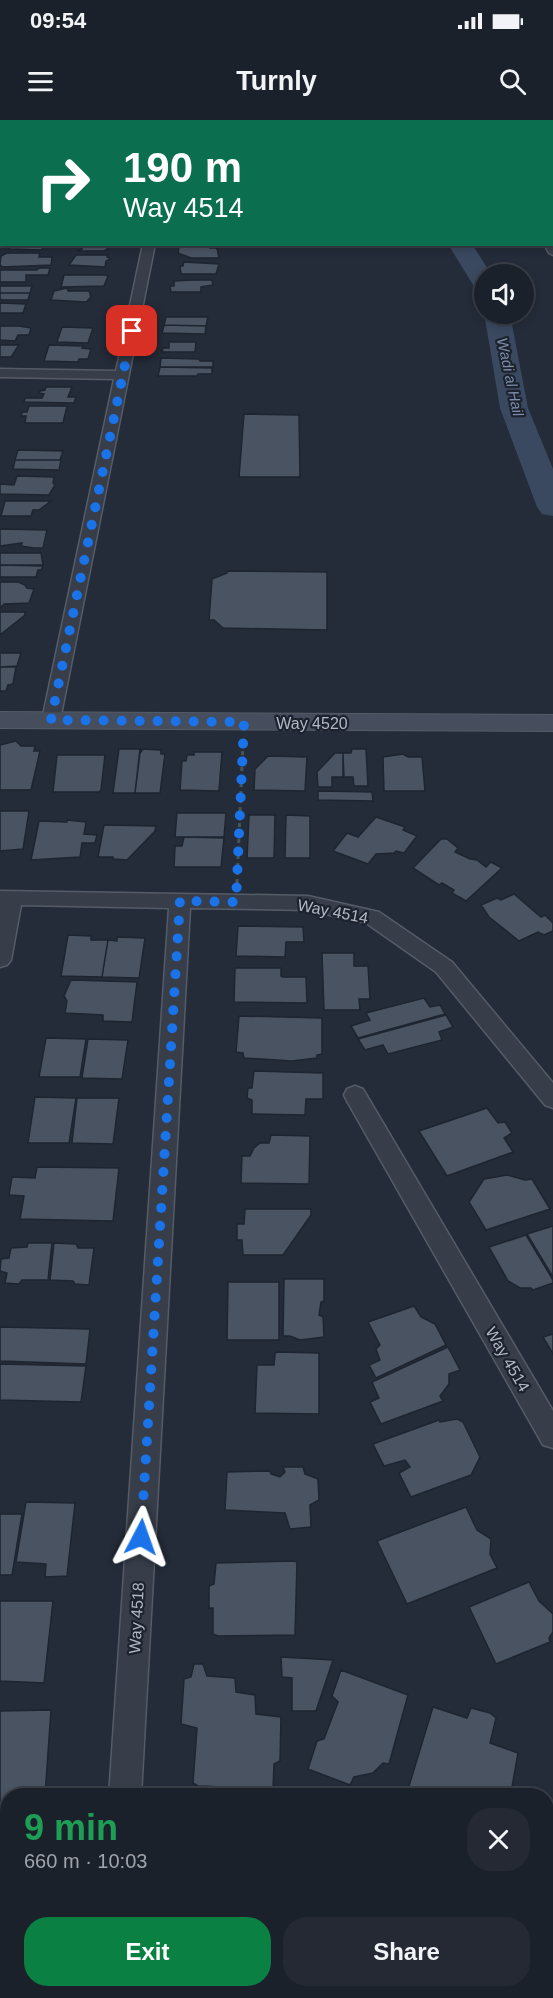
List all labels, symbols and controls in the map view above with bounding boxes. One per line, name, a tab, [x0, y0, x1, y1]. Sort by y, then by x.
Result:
text: 09:54	[30, 8, 86, 33]
icon: menu	[24, 65, 57, 98]
icon: search	[496, 65, 529, 98]
text: Turnly	[236, 66, 317, 96]
icon: right	[24, 144, 102, 222]
text: 190 m	[123, 144, 242, 191]
text: Way 4514	[123, 193, 244, 223]
map controls	[474, 264, 534, 324]
button: sound	[474, 264, 534, 324]
pin	[106, 305, 157, 356]
icon: arrive	[115, 314, 148, 347]
water label: Wadi al Hail	[494, 336, 527, 418]
street label: Way 4520	[276, 715, 348, 732]
street label: Way 4514	[296, 896, 370, 927]
street label: Way 4514	[482, 1324, 533, 1395]
position arrow	[109, 1505, 173, 1569]
street label: Way 4518	[126, 1582, 147, 1654]
text: 9 min	[24, 1807, 118, 1848]
button: close	[467, 1808, 530, 1871]
text: 660 m · 10:03	[24, 1850, 147, 1872]
button: Exit	[24, 1917, 271, 1986]
button: Share	[283, 1917, 530, 1986]

